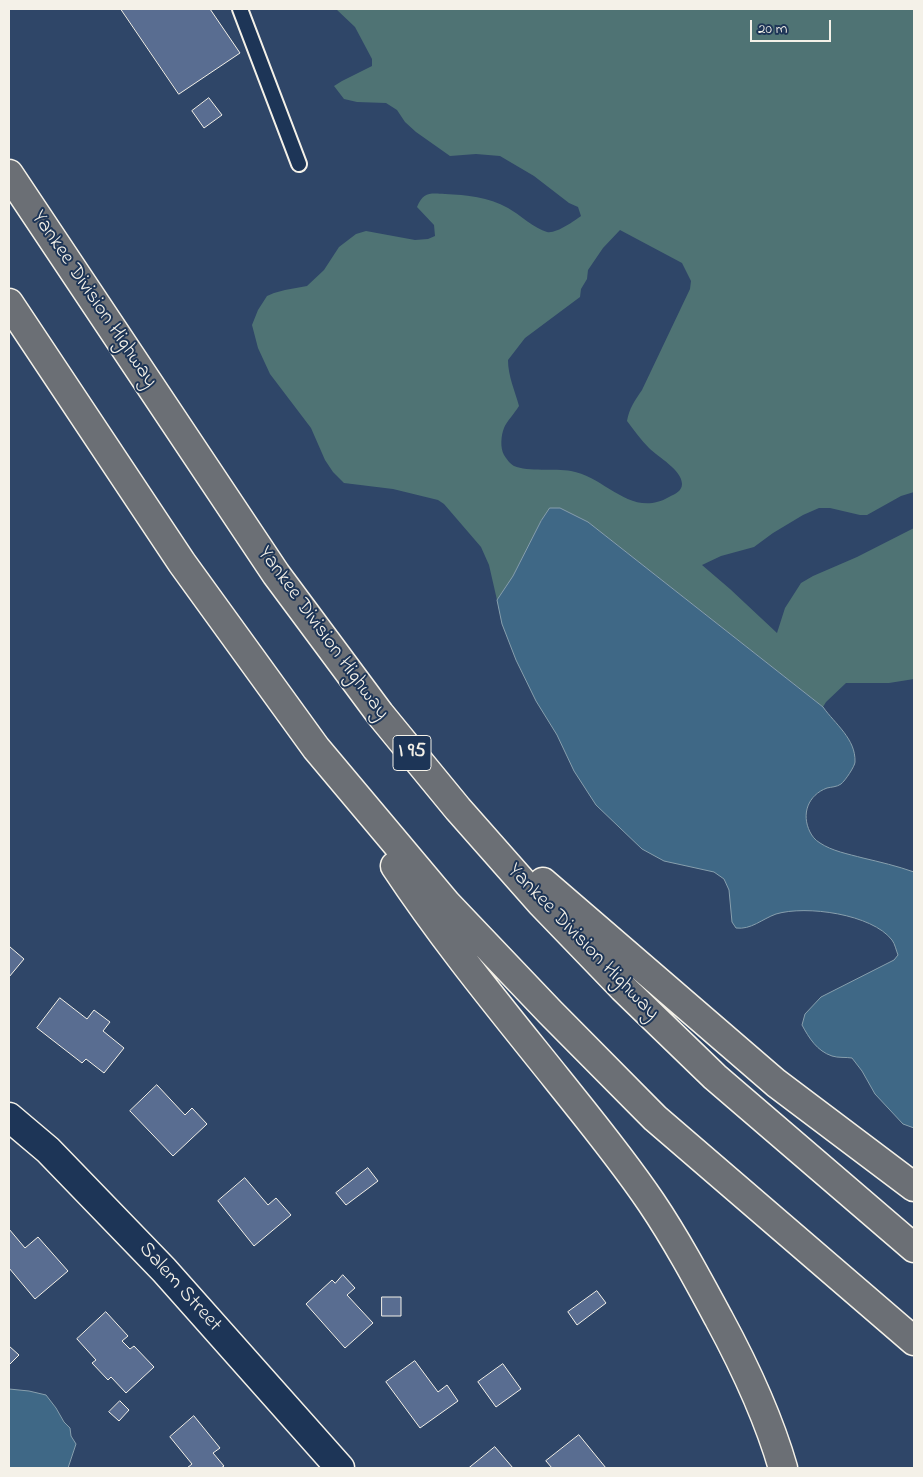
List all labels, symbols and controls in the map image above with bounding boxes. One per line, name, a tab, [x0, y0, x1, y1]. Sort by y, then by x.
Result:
scale bar	[753, 10, 834, 42]
text: 20 m	[758, 18, 787, 40]
street label: Yankee Division Highway	[24, 207, 162, 393]
street label: Yankee Division Highway	[251, 542, 393, 726]
road number: I 95	[393, 736, 431, 770]
street label: Yankee Division Highway	[501, 859, 663, 1027]
street label: Salem Street	[132, 1238, 226, 1338]

